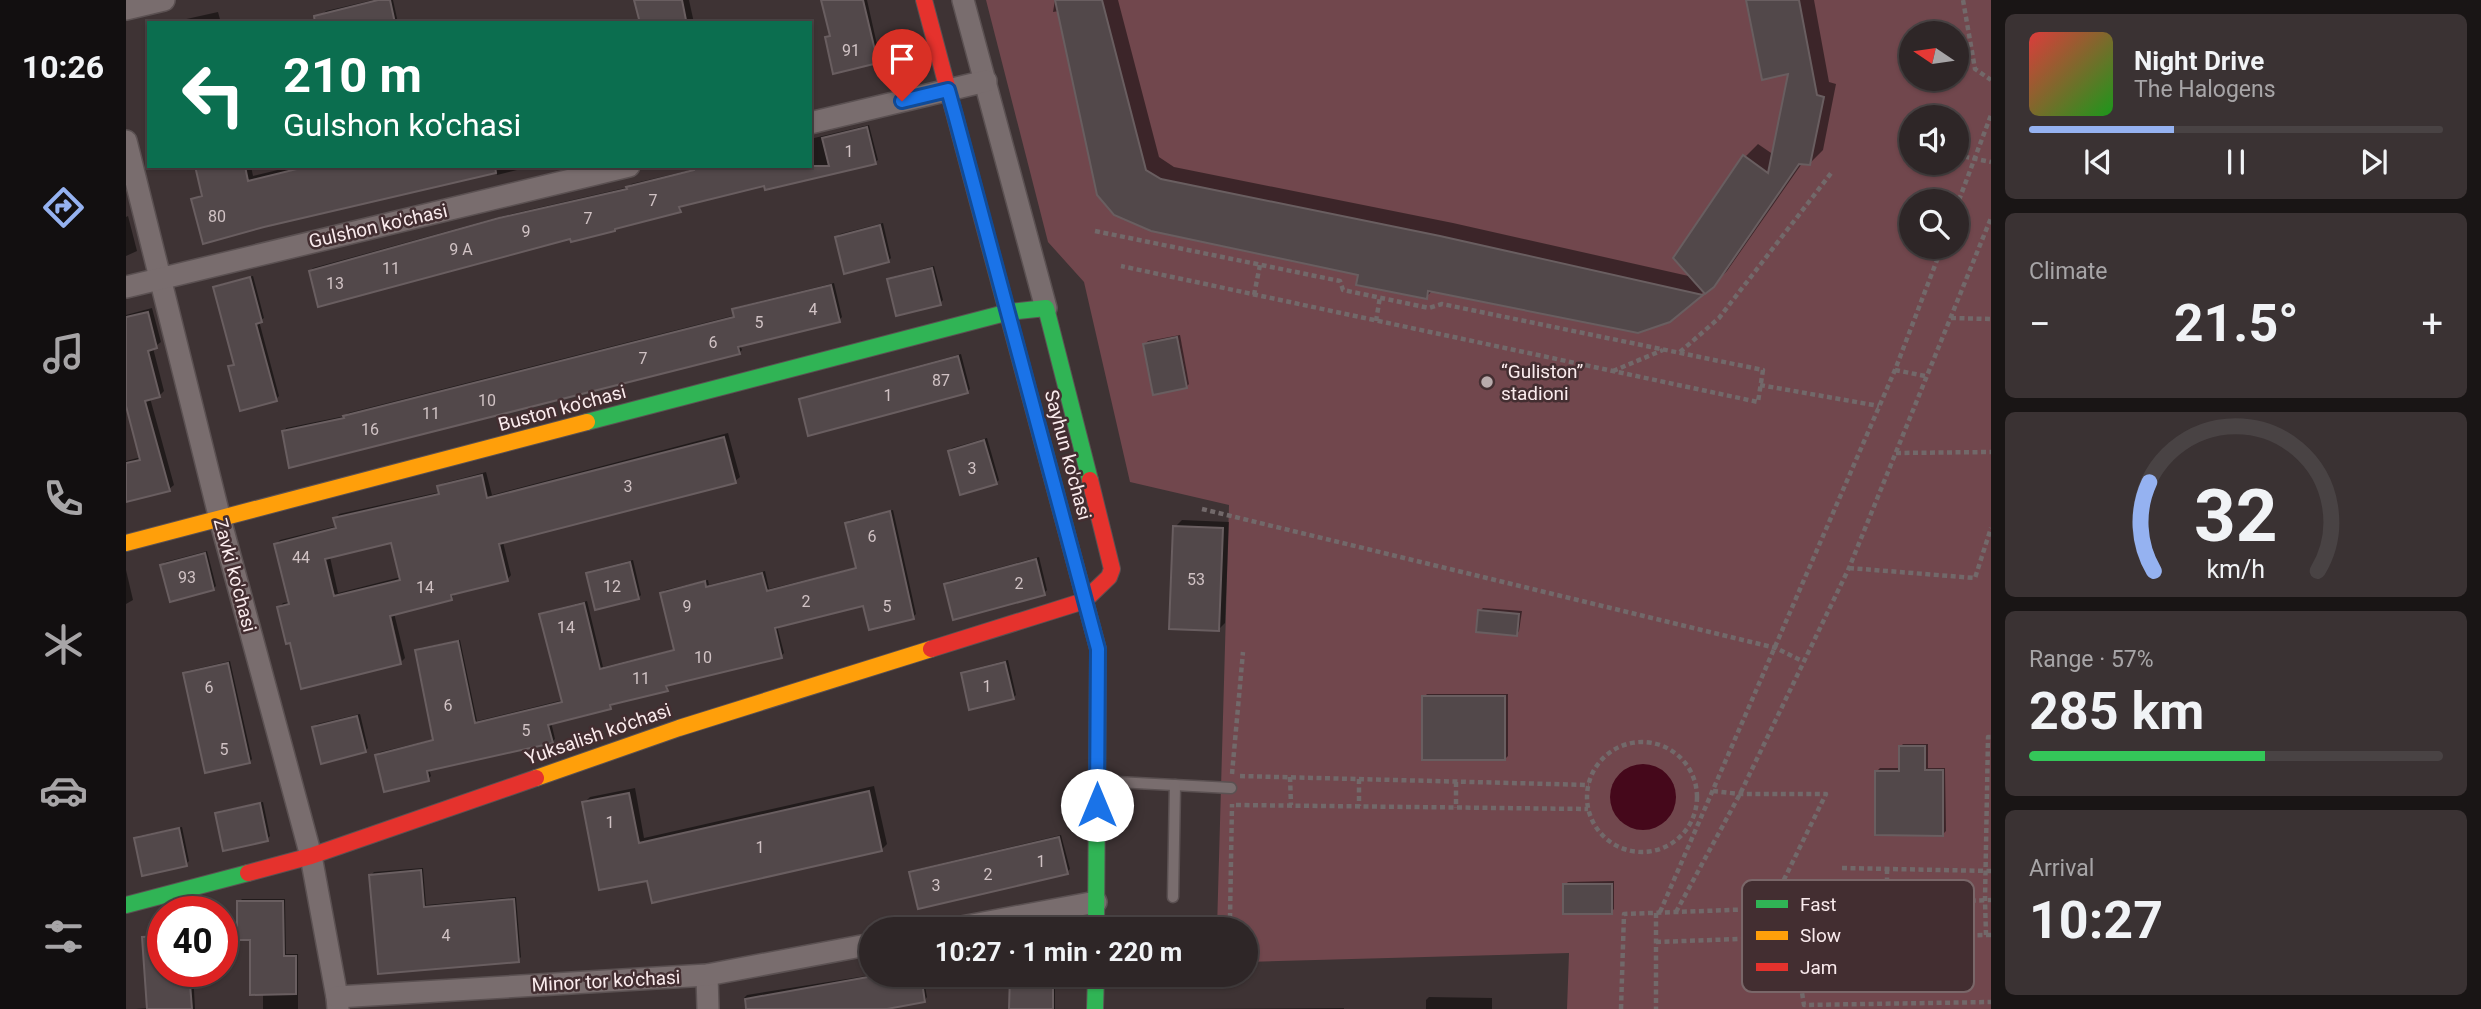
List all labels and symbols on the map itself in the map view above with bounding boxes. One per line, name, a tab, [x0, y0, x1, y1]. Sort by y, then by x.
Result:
north arrow	[1899, 21, 1969, 91]
pin	[872, 29, 932, 101]
house number: 91	[842, 41, 860, 60]
house number: 1	[845, 142, 854, 161]
house number: 7	[649, 191, 658, 210]
street label: Gulshon ko'chasi	[306, 199, 450, 253]
house number: 80	[208, 207, 226, 226]
house number: 7	[584, 209, 593, 228]
house number: 9	[522, 222, 531, 241]
house number: 9 А	[449, 240, 473, 259]
house number: 11	[382, 259, 400, 278]
house number: 13	[326, 274, 344, 293]
house number: 4	[809, 300, 818, 319]
house number: 5	[755, 313, 764, 332]
house number: 6	[709, 333, 718, 352]
house number: 7	[639, 349, 648, 368]
place label: “Guliston” stadioni	[1501, 360, 1583, 405]
house number: 87	[932, 371, 950, 390]
marker: “Guliston” stadioni	[1479, 374, 1495, 390]
street label: Buston ko'chasi	[496, 380, 628, 436]
house number: 1	[884, 386, 893, 405]
street label: Sayhun ko'chasi	[1040, 387, 1096, 523]
house number: 10	[478, 391, 496, 410]
house number: 11	[422, 404, 440, 423]
house number: 16	[361, 420, 379, 439]
house number: 3	[968, 459, 977, 478]
house number: 3	[624, 477, 633, 496]
street label: Zavki ko'chasi	[209, 516, 261, 634]
house number: 6	[868, 527, 877, 546]
house number: 44	[292, 548, 310, 567]
house number: 93	[178, 568, 196, 587]
house number: 53	[1187, 570, 1205, 589]
house number: 2	[1015, 574, 1024, 593]
house number: 12	[603, 577, 621, 596]
house number: 14	[416, 578, 434, 597]
house number: 2	[802, 592, 811, 611]
house number: 9	[683, 597, 692, 616]
house number: 5	[883, 597, 892, 616]
house number: 14	[557, 618, 575, 637]
house number: 10	[694, 648, 712, 667]
house number: 11	[632, 669, 650, 688]
house number: 1	[983, 677, 992, 696]
house number: 6	[205, 678, 214, 697]
house number: 6	[444, 696, 453, 715]
street label: Yuksalish ko'chasi	[522, 698, 674, 770]
house number: 5	[522, 721, 531, 740]
house number: 5	[220, 740, 229, 759]
position arrow	[1060, 768, 1134, 842]
house number: 1	[606, 813, 615, 832]
house number: 1	[756, 838, 765, 857]
house number: 1	[1037, 852, 1046, 871]
house number: 2	[984, 865, 993, 884]
house number: 3	[932, 876, 941, 895]
legend	[1742, 880, 1974, 992]
text: Fast	[1800, 893, 1837, 916]
speed limit sign: 40	[147, 896, 238, 987]
text: Slow	[1800, 924, 1841, 947]
house number: 4	[442, 926, 451, 945]
text: Jam	[1800, 956, 1837, 979]
street label: Minor tor ko'chasi	[531, 966, 681, 996]

